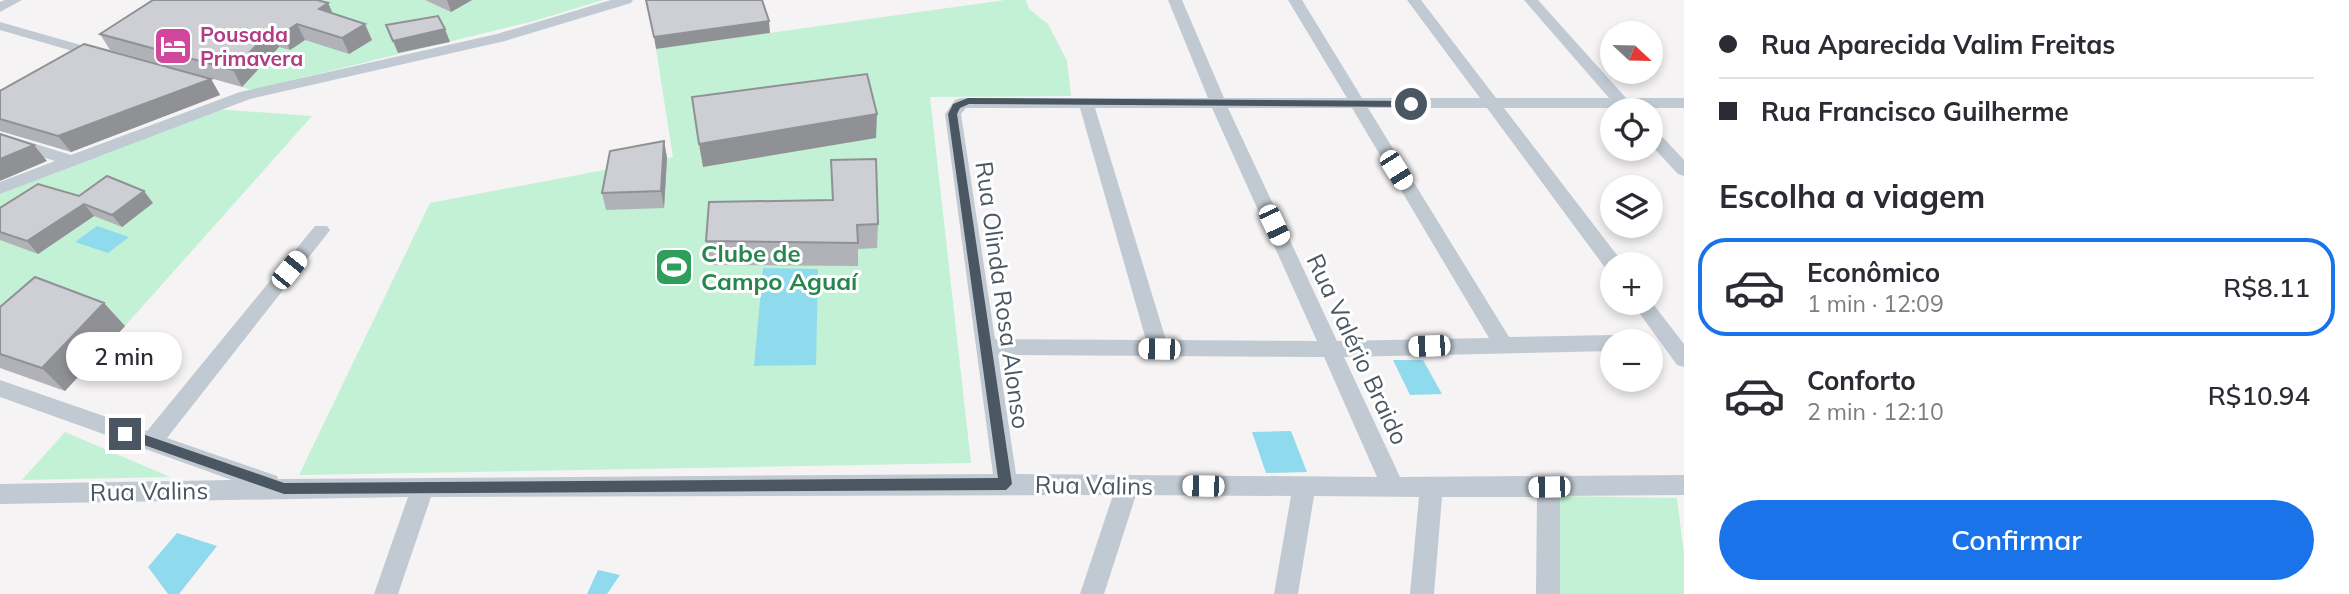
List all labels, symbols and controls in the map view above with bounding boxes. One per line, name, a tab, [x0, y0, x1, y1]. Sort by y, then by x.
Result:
place label: Pousada Primavera	[200, 21, 303, 71]
north arrow	[1600, 21, 1662, 84]
map controls	[1600, 21, 1663, 392]
hotel icon: Pousada Primavera	[152, 25, 194, 67]
text: Rua Aparecida Valim Freitas	[1761, 28, 2115, 61]
route start	[1395, 88, 1427, 120]
text: Rua Francisco Guilherme	[1761, 95, 2069, 128]
button: locate	[1600, 98, 1663, 161]
car	[1376, 147, 1417, 193]
street label: Rua Olinda Rosa Alonso	[969, 159, 1037, 431]
button: layers	[1600, 175, 1663, 238]
text: Escolha a viagem	[1719, 176, 1985, 216]
car	[1256, 202, 1293, 248]
place label: Clube de Campo Aguaí	[701, 238, 859, 296]
sports icon: Clube de Campo Aguaí	[653, 246, 695, 288]
car	[268, 247, 311, 293]
street label: Rua Valério Braido	[1301, 249, 1415, 449]
button: +	[1600, 252, 1663, 315]
icon: car	[1723, 256, 1786, 319]
text: Econômico	[1807, 256, 1940, 289]
text: R$8.11	[2223, 271, 2310, 304]
text: 1 min · 12:09	[1807, 289, 1944, 318]
button: −	[1600, 329, 1663, 392]
callout: 2 min	[67, 332, 183, 382]
car	[1408, 335, 1451, 357]
car	[1138, 338, 1181, 360]
text: 2 min	[94, 342, 154, 371]
icon: car	[1723, 364, 1786, 427]
text: Conforto	[1807, 364, 1916, 397]
text: R$10.94	[2208, 379, 2310, 412]
text: 2 min · 12:10	[1807, 397, 1944, 426]
route end	[109, 418, 141, 450]
street label: Rua Valins	[1035, 469, 1153, 501]
street label: Rua Valins	[90, 475, 208, 507]
car	[1182, 475, 1225, 497]
car	[1528, 476, 1571, 498]
button: Confirmar	[1719, 500, 2314, 580]

